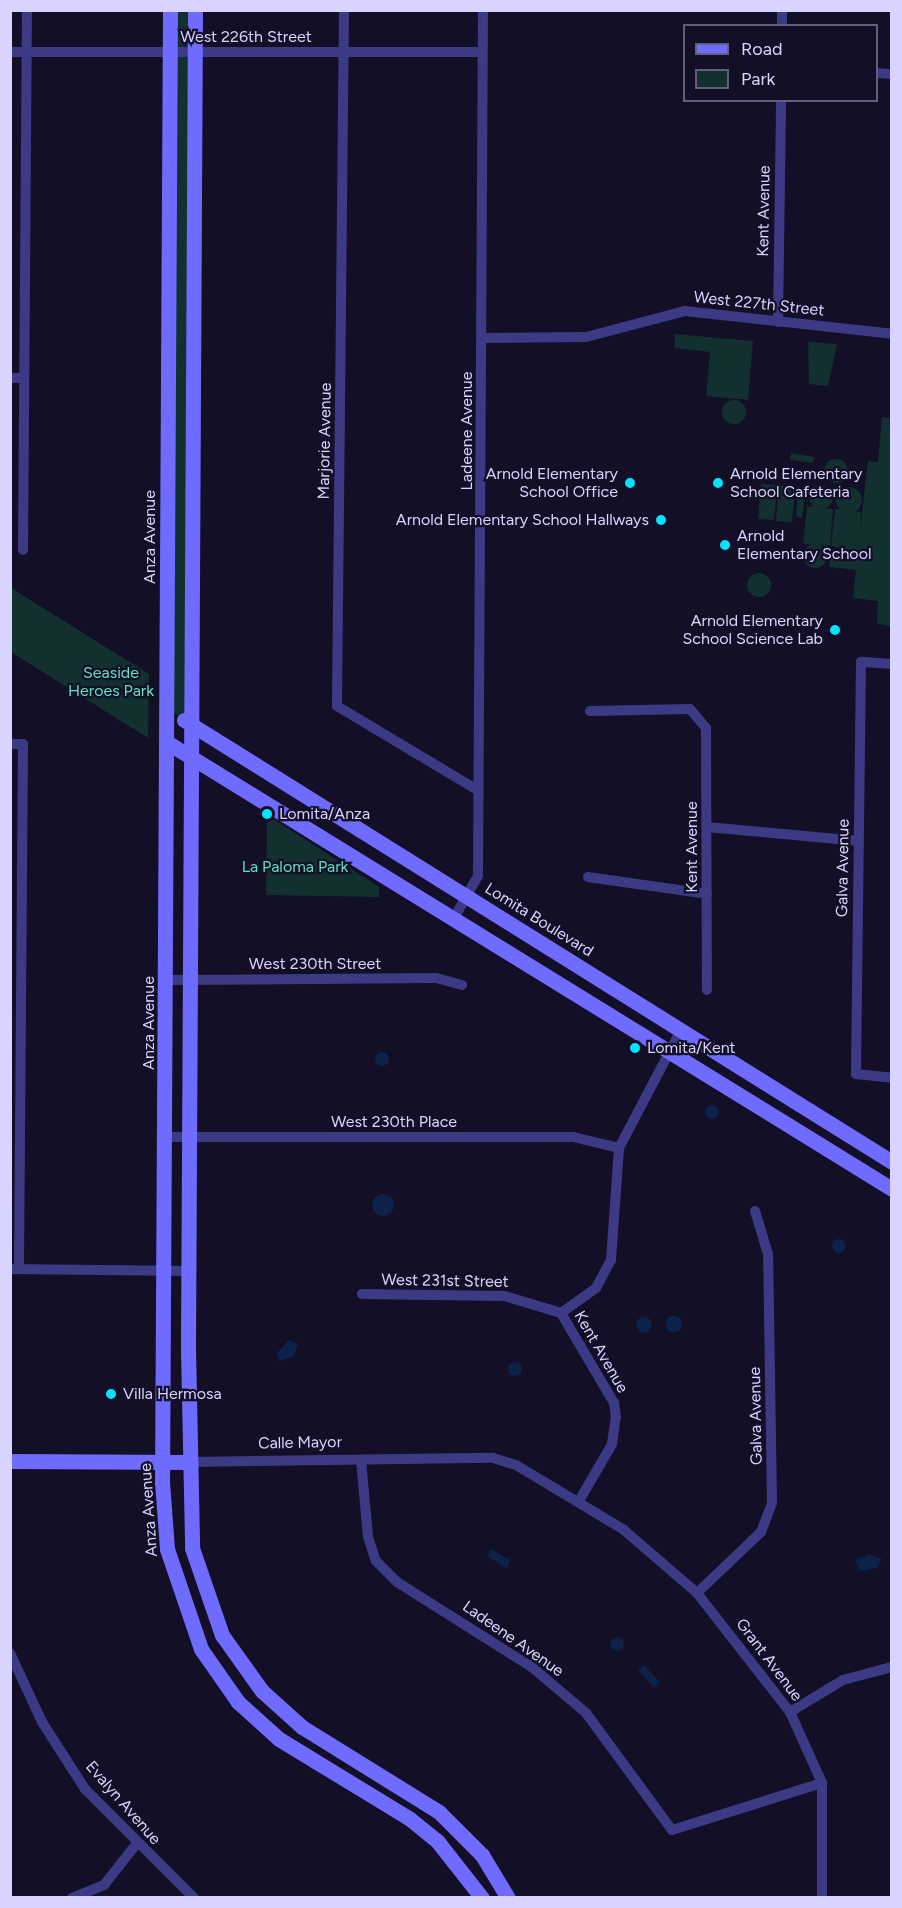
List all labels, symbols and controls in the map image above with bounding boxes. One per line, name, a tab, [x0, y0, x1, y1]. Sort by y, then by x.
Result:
legend	[683, 24, 878, 102]
street label: West 226th Street	[180, 27, 312, 47]
text: Road	[741, 38, 782, 60]
text: Park	[741, 68, 775, 90]
street label: Kent Avenue	[754, 165, 774, 257]
street label: West 227th Street	[693, 288, 825, 320]
street label: Ladeene Avenue	[457, 371, 477, 491]
street label: Marjorie Avenue	[314, 383, 336, 499]
place label: Arnold Elementary School Office	[486, 464, 618, 502]
place label: Arnold Elementary School Cafeteria	[730, 464, 862, 502]
marker: Arnold Elementary School Office	[623, 476, 637, 490]
marker: Arnold Elementary School Cafeteria	[711, 476, 725, 490]
street label: Anza Avenue	[140, 490, 160, 584]
place label: Arnold Elementary School Hallways	[396, 510, 649, 530]
marker: Arnold Elementary School Hallways	[654, 513, 668, 527]
place label: Arnold Elementary School	[737, 526, 871, 564]
marker: Arnold Elementary School	[718, 538, 732, 552]
place label: Arnold Elementary School Science Lab	[683, 611, 823, 649]
marker: Arnold Elementary School Science Lab	[828, 623, 842, 637]
park label: Seaside Heroes Park	[68, 663, 154, 701]
street label: Kent Avenue	[682, 801, 702, 893]
place label: Lomita/Anza	[279, 804, 370, 824]
marker: Lomita/Anza	[260, 807, 274, 821]
street label: Galva Avenue	[833, 819, 853, 917]
park label: La Paloma Park	[242, 857, 348, 877]
street label: Lomita Boulevard	[481, 879, 597, 961]
street label: West 230th Street	[249, 954, 381, 974]
street label: Anza Avenue	[139, 976, 159, 1070]
place label: Lomita/Kent	[647, 1038, 736, 1058]
marker: Lomita/Kent	[628, 1041, 642, 1055]
street label: West 230th Place	[331, 1112, 457, 1132]
street label: West 231st Street	[381, 1270, 509, 1292]
street label: Kent Avenue	[570, 1308, 632, 1396]
street label: Galva Avenue	[746, 1367, 766, 1465]
place label: Villa Hermosa	[123, 1384, 222, 1404]
marker: Villa Hermosa	[104, 1387, 118, 1401]
street label: Calle Mayor	[258, 1433, 342, 1453]
street label: Anza Avenue	[136, 1463, 162, 1557]
street label: Ladeene Avenue	[459, 1597, 567, 1681]
street label: Grant Avenue	[732, 1615, 806, 1705]
street label: Evalyn Avenue	[81, 1757, 165, 1849]

